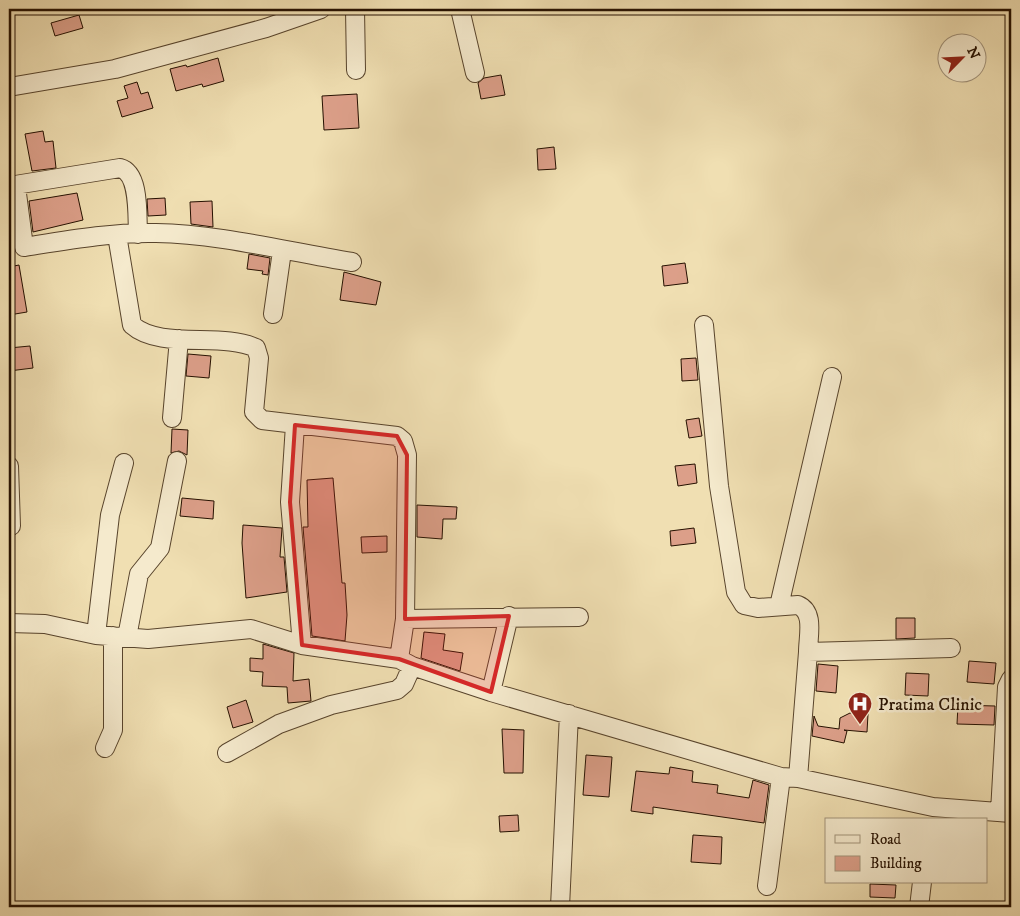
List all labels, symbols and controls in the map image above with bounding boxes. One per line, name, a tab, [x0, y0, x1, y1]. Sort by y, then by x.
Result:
north arrow	[938, 32, 988, 82]
text: N	[962, 44, 984, 62]
hospital icon: Pratima Clinic	[847, 691, 873, 725]
place label: Pratima Clinic	[878, 694, 982, 716]
legend	[825, 818, 988, 884]
text: Road	[870, 830, 902, 849]
text: Building	[870, 854, 922, 873]

